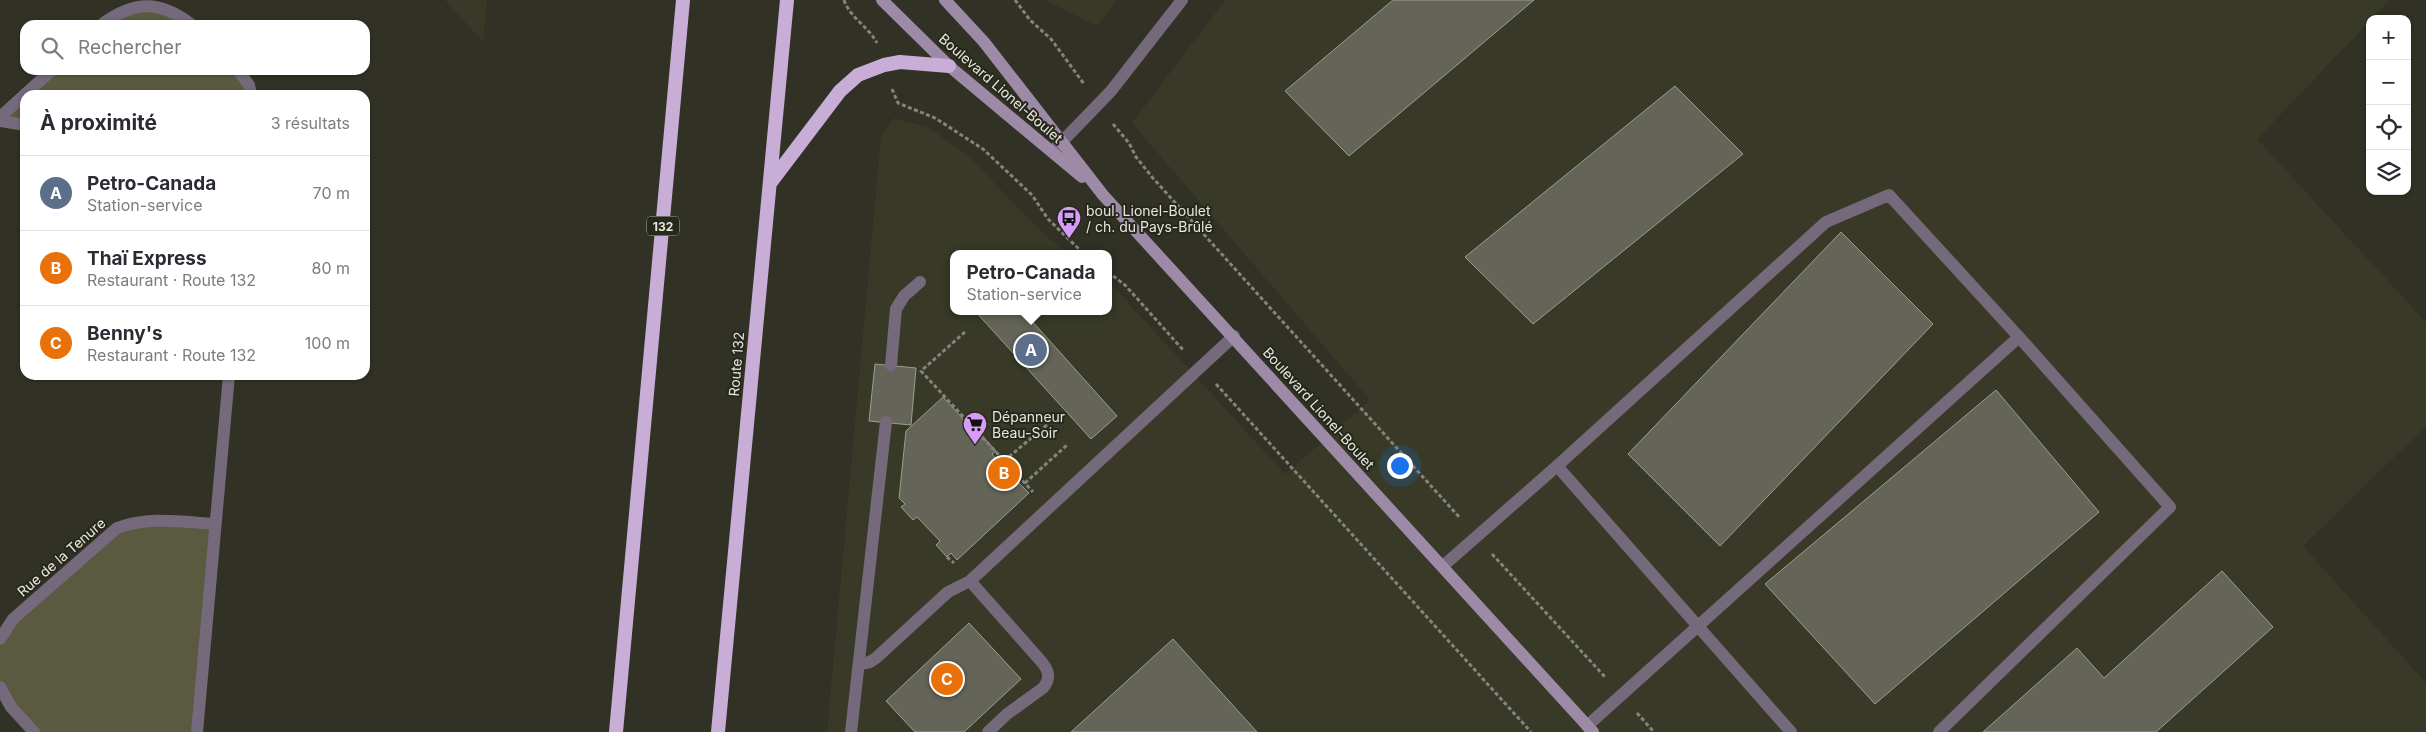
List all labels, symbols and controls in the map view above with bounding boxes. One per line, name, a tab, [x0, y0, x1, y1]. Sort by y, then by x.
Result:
map controls	[2366, 15, 2411, 195]
button: +	[2366, 15, 2411, 60]
search box	[20, 20, 370, 75]
street label: Boulevard Lionel-Boulet	[936, 30, 1067, 147]
icon: search	[38, 34, 66, 62]
text: Rechercher	[78, 36, 181, 59]
button: −	[2366, 60, 2411, 105]
button: locate	[2366, 105, 2411, 150]
text: À proximité	[40, 110, 157, 135]
text: 3 résultats	[271, 113, 350, 133]
button: layers	[2366, 150, 2411, 195]
text: Petro-Canada	[87, 172, 216, 195]
text: A	[50, 183, 62, 203]
text: 70 m	[313, 183, 350, 203]
text: Station-service	[87, 195, 202, 215]
place label: boul. Lionel-Boulet / ch. du Pays-Brûlé	[1086, 202, 1213, 235]
bus stop icon: boul. Lionel-Boulet / ch. du Pays-Brûlé	[1056, 205, 1082, 239]
road number: 132	[647, 217, 679, 236]
text: Thaï Express	[87, 247, 207, 270]
popup	[950, 250, 1112, 315]
text: B	[51, 258, 61, 278]
text: 80 m	[311, 258, 350, 278]
text: Petro-Canada	[966, 261, 1096, 284]
text: Restaurant · Route 132	[87, 270, 256, 290]
text: Station-service	[966, 284, 1082, 304]
text: Benny's	[87, 322, 163, 345]
street label: Route 132	[725, 331, 747, 397]
pin: A	[1015, 331, 1047, 369]
text: C	[50, 333, 62, 353]
text: 100 m	[305, 333, 350, 353]
street label: Boulevard Lionel-Boulet	[1260, 344, 1379, 473]
text: Restaurant · Route 132	[87, 345, 256, 365]
place label: Dépanneur Beau-Soir	[992, 408, 1065, 441]
supermarket icon: Dépanneur Beau-Soir	[962, 411, 988, 445]
your location	[1387, 453, 1413, 479]
pin: B	[988, 454, 1020, 492]
street label: Rue de la Tenure	[13, 514, 109, 600]
pin: C	[931, 660, 963, 698]

